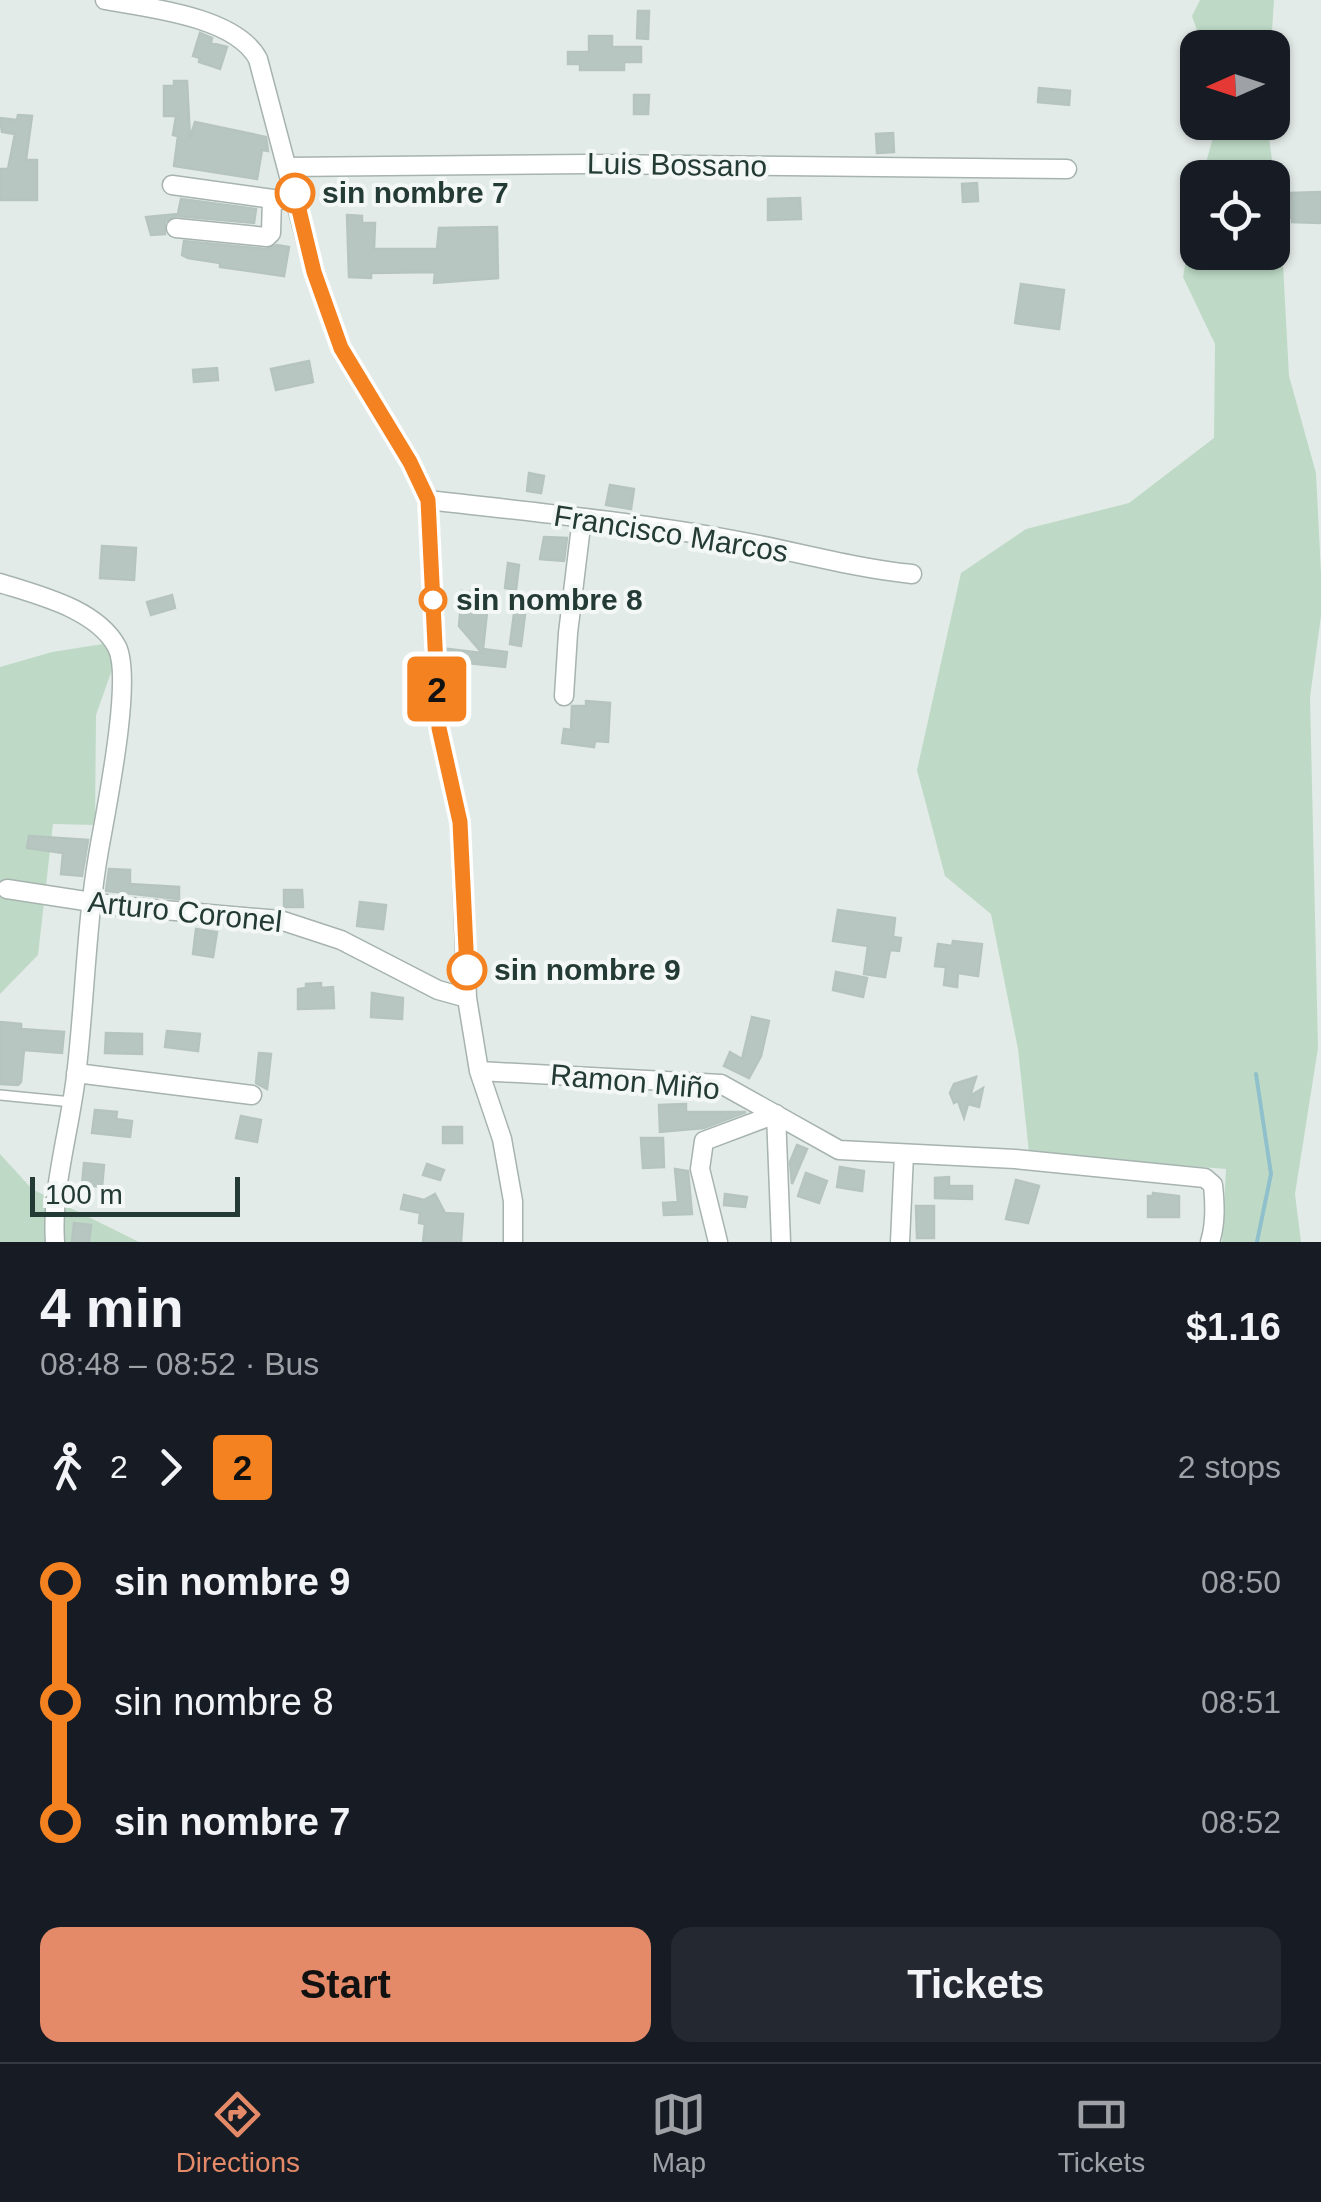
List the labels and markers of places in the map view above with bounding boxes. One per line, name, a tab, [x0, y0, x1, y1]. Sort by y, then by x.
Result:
marker: sin nombre 7	[276, 174, 314, 212]
place label: sin nombre 7	[322, 176, 509, 209]
place label: sin nombre 8	[456, 583, 643, 616]
marker: sin nombre 8	[420, 587, 446, 613]
marker: sin nombre 9	[448, 951, 486, 989]
place label: sin nombre 9	[494, 953, 681, 986]

